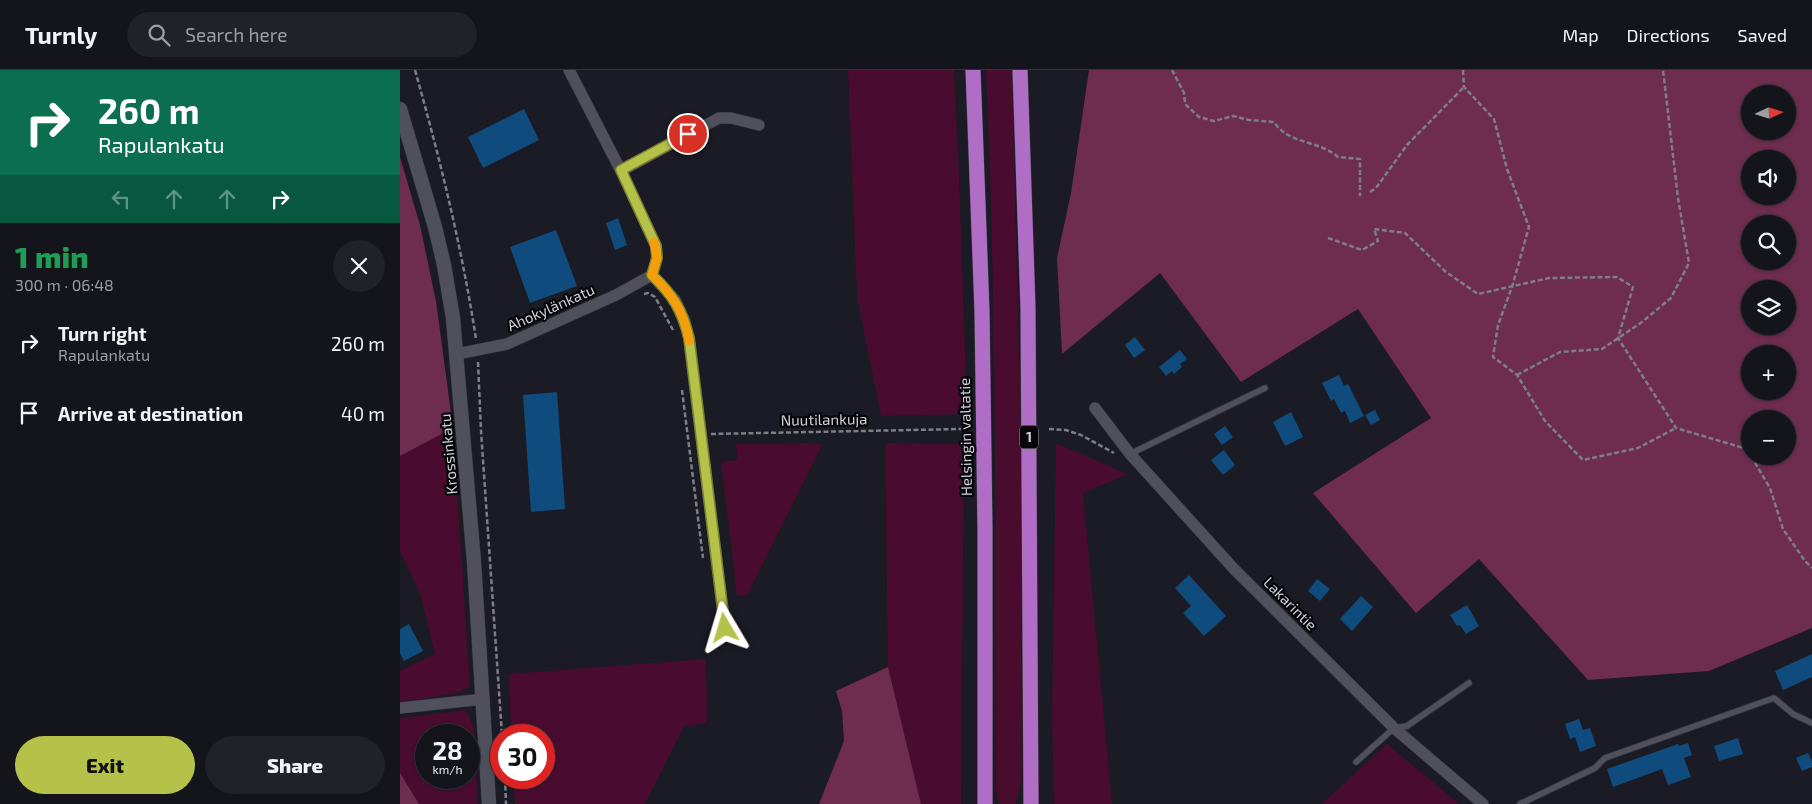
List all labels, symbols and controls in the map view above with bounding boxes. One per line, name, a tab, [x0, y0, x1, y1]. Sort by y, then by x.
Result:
search box	[127, 12, 477, 57]
text: Turnly	[25, 20, 97, 49]
icon: search	[145, 21, 173, 49]
text: Search here	[185, 23, 287, 46]
text: Map	[1562, 24, 1599, 46]
text: Directions	[1627, 24, 1710, 46]
text: Saved	[1738, 24, 1787, 46]
north arrow	[1741, 85, 1796, 140]
map controls	[1741, 85, 1796, 465]
text: 260 m	[98, 89, 199, 131]
icon: right	[15, 90, 80, 155]
pin	[667, 113, 709, 155]
icon: arrive	[674, 120, 702, 148]
text: Rapulankatu	[98, 131, 225, 157]
button: sound	[1741, 150, 1796, 205]
icon: left	[107, 185, 135, 213]
icon: ahead	[160, 185, 188, 213]
icon: ahead	[213, 185, 241, 213]
icon: right	[266, 185, 294, 213]
button: search	[1741, 215, 1796, 270]
text: 1 min	[15, 238, 89, 274]
button: close	[333, 240, 385, 292]
text: 300 m · 06:48	[15, 275, 114, 294]
street label: Ahokylänkatu	[504, 280, 597, 334]
button: layers	[1741, 280, 1796, 335]
text: Turn right	[58, 322, 146, 345]
icon: right	[15, 329, 43, 357]
text: 260 m	[331, 332, 385, 355]
text: Rapulankatu	[58, 345, 150, 364]
button: +	[1741, 345, 1796, 400]
street label: Helsingin valtatie	[955, 378, 975, 496]
icon: arrive	[15, 399, 43, 427]
text: Arrive at destination	[58, 402, 243, 425]
text: 40 m	[341, 402, 385, 425]
street label: Nuutilankuja	[780, 409, 867, 430]
button: −	[1741, 410, 1796, 465]
street label: Krossinkatu	[436, 413, 461, 495]
road number: 1	[1020, 426, 1038, 448]
street label: Lakarintie	[1260, 573, 1321, 634]
position arrow	[698, 601, 750, 653]
speed limit sign: 30	[490, 724, 555, 789]
text: 28	[432, 735, 463, 765]
button: Exit	[15, 736, 195, 794]
button: Share	[205, 736, 385, 794]
text: km/h	[433, 762, 462, 776]

